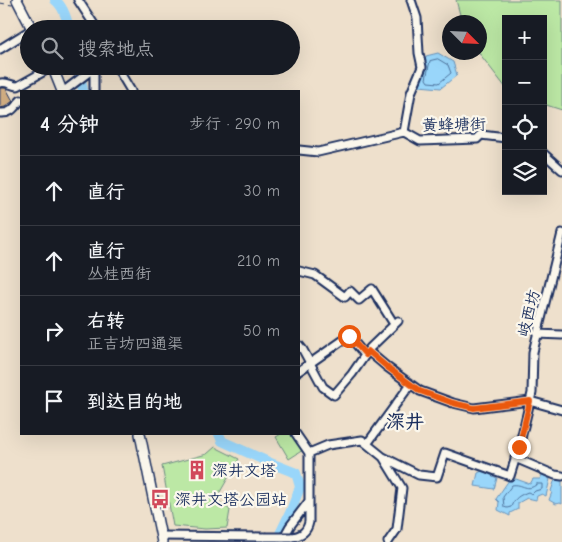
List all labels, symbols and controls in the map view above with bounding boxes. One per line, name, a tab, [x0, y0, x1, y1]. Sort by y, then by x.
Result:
north arrow	[442, 15, 487, 60]
map controls	[502, 15, 547, 195]
button: +	[502, 15, 547, 60]
search box	[20, 20, 300, 75]
icon: search	[38, 34, 66, 62]
text: 搜索地点	[78, 38, 154, 60]
button: −	[502, 60, 547, 105]
button: locate	[502, 105, 547, 150]
text: 4 分钟	[40, 112, 99, 136]
text: 步行 · 290 m	[189, 115, 280, 133]
street label: 黄蜂塘街	[422, 115, 486, 135]
button: layers	[502, 150, 547, 195]
icon: ahead	[40, 177, 68, 205]
text: 直行	[87, 181, 125, 203]
text: 30 m	[244, 182, 280, 200]
text: 直行	[87, 240, 125, 262]
icon: ahead	[40, 247, 68, 275]
text: 210 m	[237, 252, 280, 270]
text: 丛桂西街	[87, 265, 151, 283]
street label: 岐西坊	[514, 288, 544, 339]
text: 右转	[87, 310, 125, 332]
icon: right	[40, 317, 68, 345]
text: 50 m	[243, 322, 280, 340]
route start	[338, 325, 361, 348]
text: 正吉坊四通渠	[87, 335, 183, 353]
icon: arrive	[40, 387, 68, 415]
text: 到达目的地	[87, 391, 182, 413]
district label: 深井	[386, 411, 424, 433]
route end	[508, 436, 531, 459]
building icon: 深井文塔	[186, 459, 208, 481]
place label: 深井文塔	[212, 462, 276, 480]
bus stop icon: 深井文塔公园站	[149, 488, 171, 510]
place label: 深井文塔公园站	[175, 491, 287, 509]

